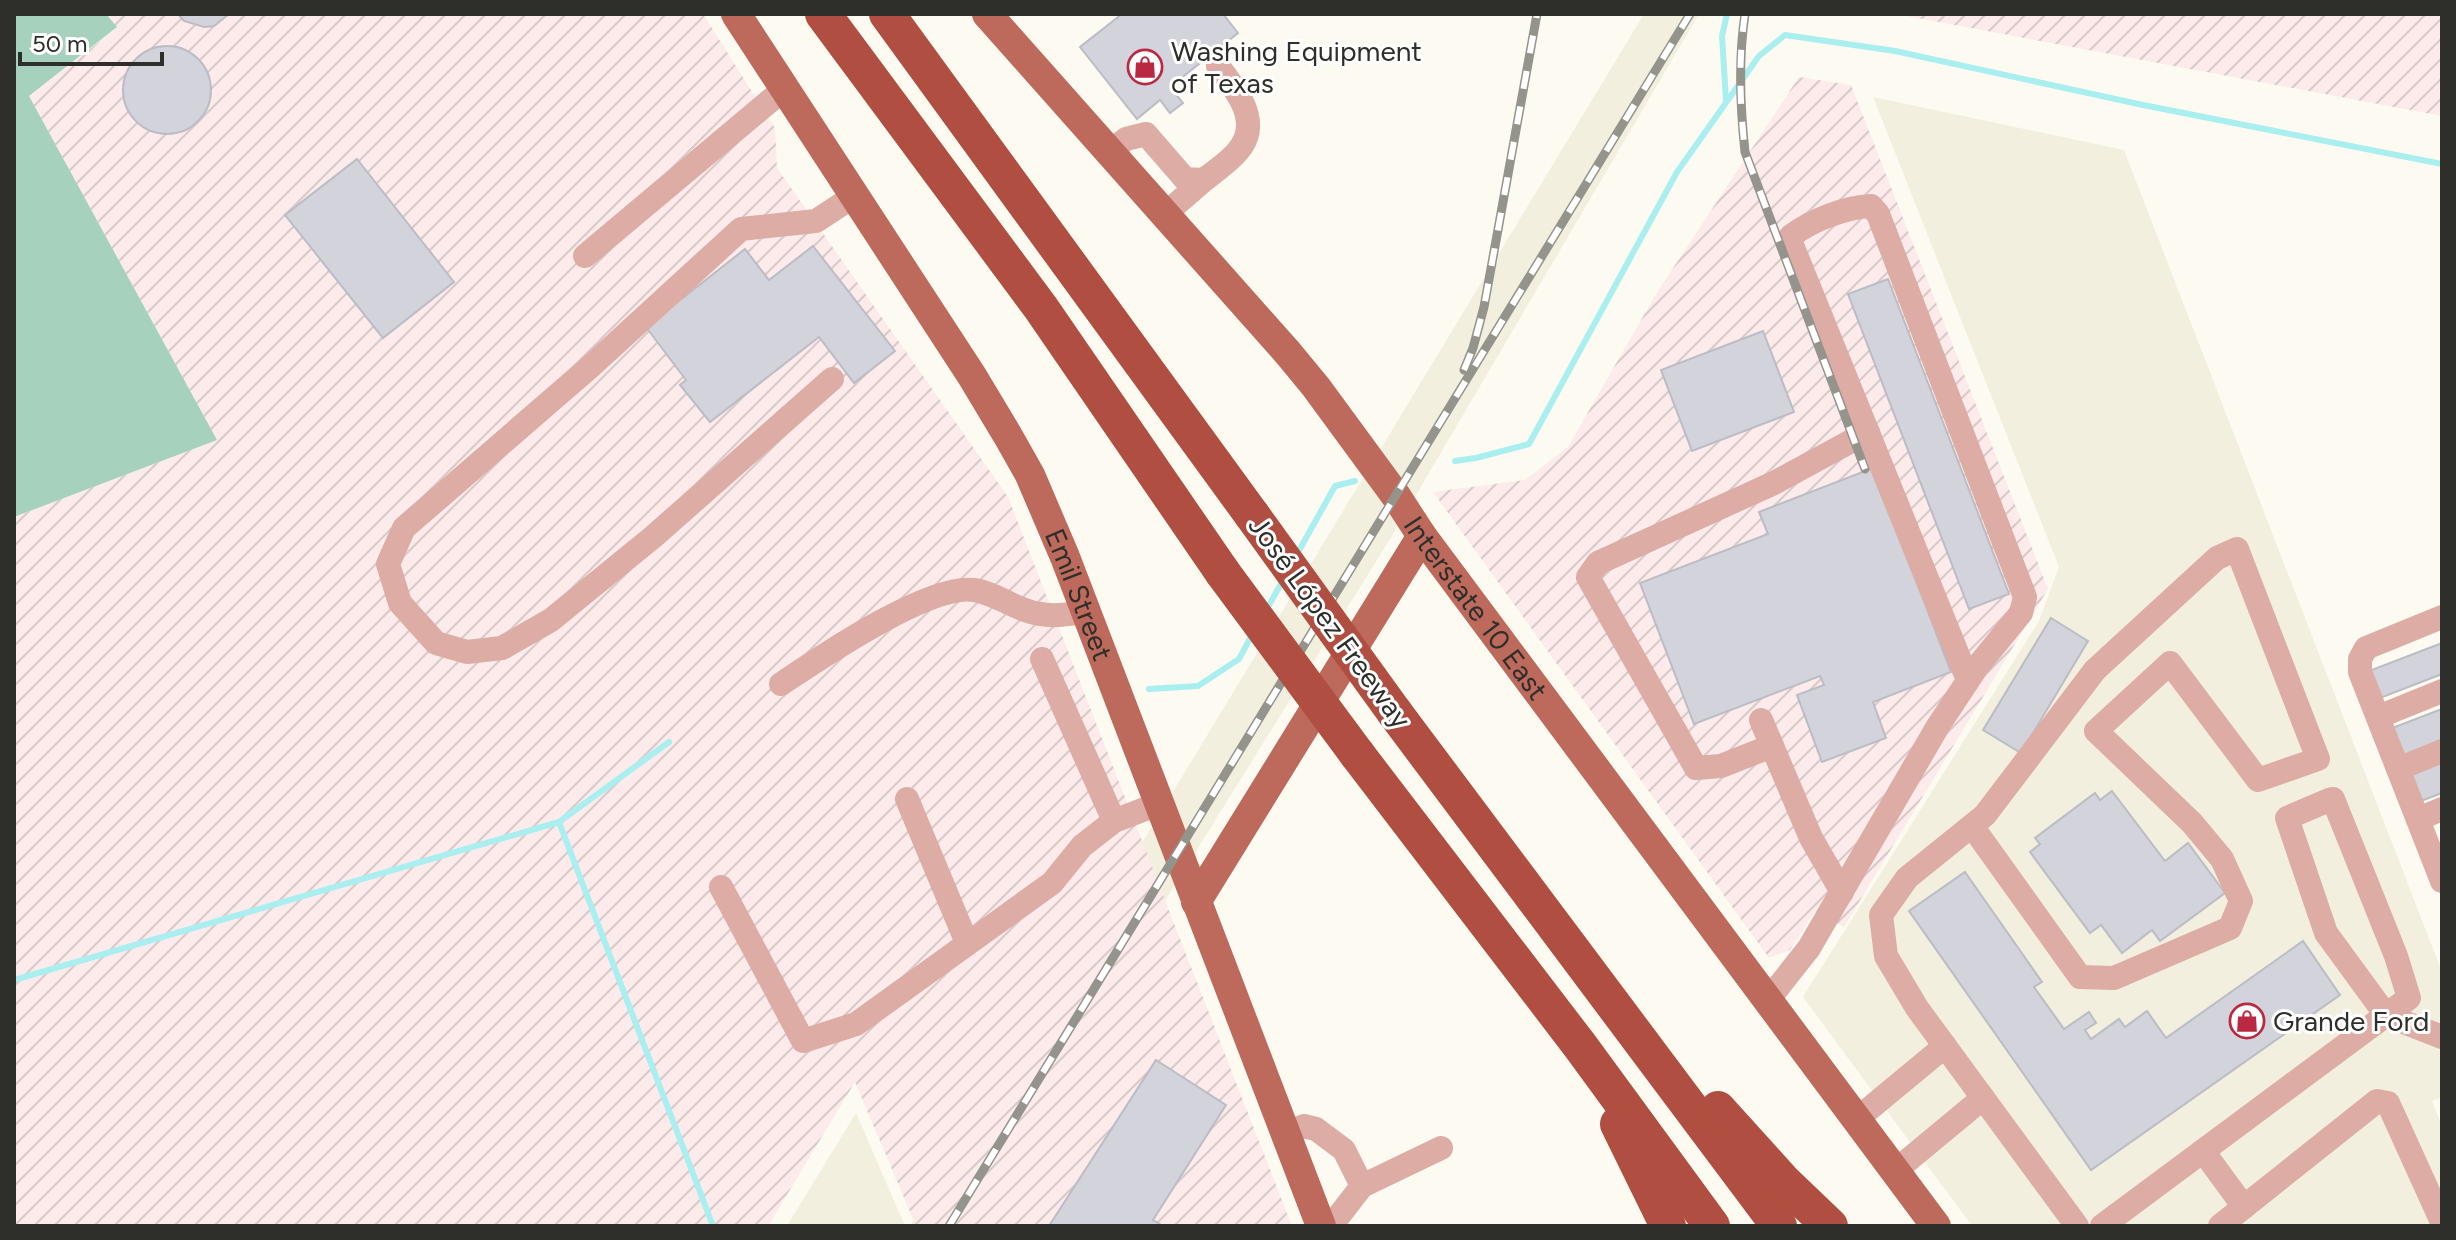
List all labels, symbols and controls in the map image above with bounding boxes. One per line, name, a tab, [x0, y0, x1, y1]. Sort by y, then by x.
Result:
scale bar	[20, 16, 162, 66]
text: 50 m	[32, 29, 88, 58]
place label: Washing Equipment of Texas	[1171, 34, 1422, 100]
shop icon: Washing Equipment of Texas	[1126, 48, 1164, 86]
street label: José López Freeway	[1242, 509, 1419, 735]
street label: Interstate 10 East	[1397, 510, 1555, 706]
street label: Emil Street	[1038, 523, 1120, 665]
shop icon: Grande Ford	[2228, 1002, 2266, 1040]
place label: Grande Ford	[2273, 1004, 2429, 1038]

